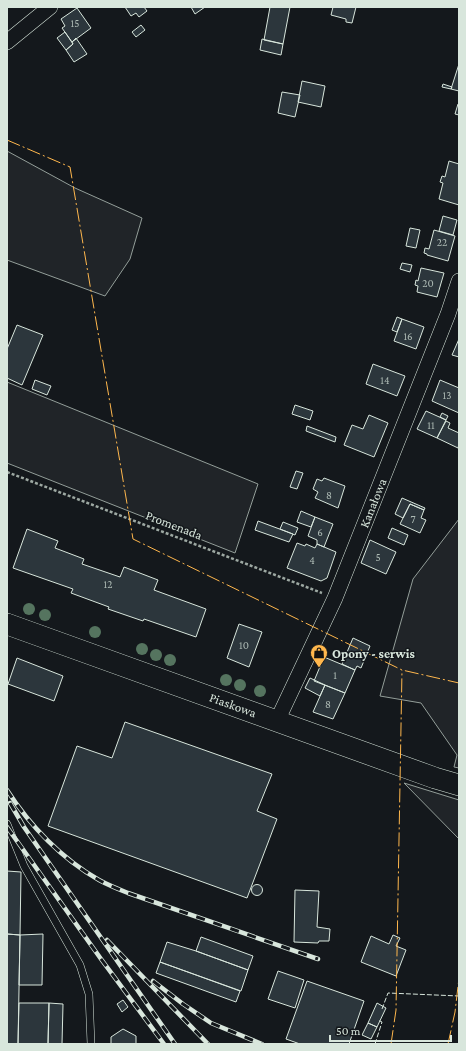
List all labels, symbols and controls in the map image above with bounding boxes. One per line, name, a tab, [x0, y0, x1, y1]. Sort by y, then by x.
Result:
house number: 15	[71, 17, 79, 29]
house number: 22	[437, 236, 447, 248]
house number: 20	[422, 277, 434, 289]
house number: 16	[403, 330, 413, 342]
house number: 14	[380, 374, 390, 386]
house number: 13	[443, 389, 451, 401]
house number: 11	[427, 419, 435, 431]
street label: Kanałowa	[356, 476, 390, 530]
house number: 8	[326, 489, 332, 501]
street label: Promenada	[144, 507, 204, 543]
house number: 7	[410, 513, 416, 525]
house number: 6	[317, 526, 323, 538]
house number: 5	[375, 551, 381, 563]
house number: 4	[309, 554, 315, 566]
house number: 12	[104, 578, 112, 590]
house number: 10	[239, 639, 249, 651]
shop icon: Opony - serwis	[309, 643, 329, 668]
place label: Opony - serwis	[332, 646, 415, 661]
house number: 1	[333, 669, 337, 681]
street label: Piaskowa	[207, 690, 259, 720]
house number: 8	[325, 698, 331, 710]
scale bar	[330, 1017, 451, 1043]
text: 50 m	[336, 1024, 361, 1038]

